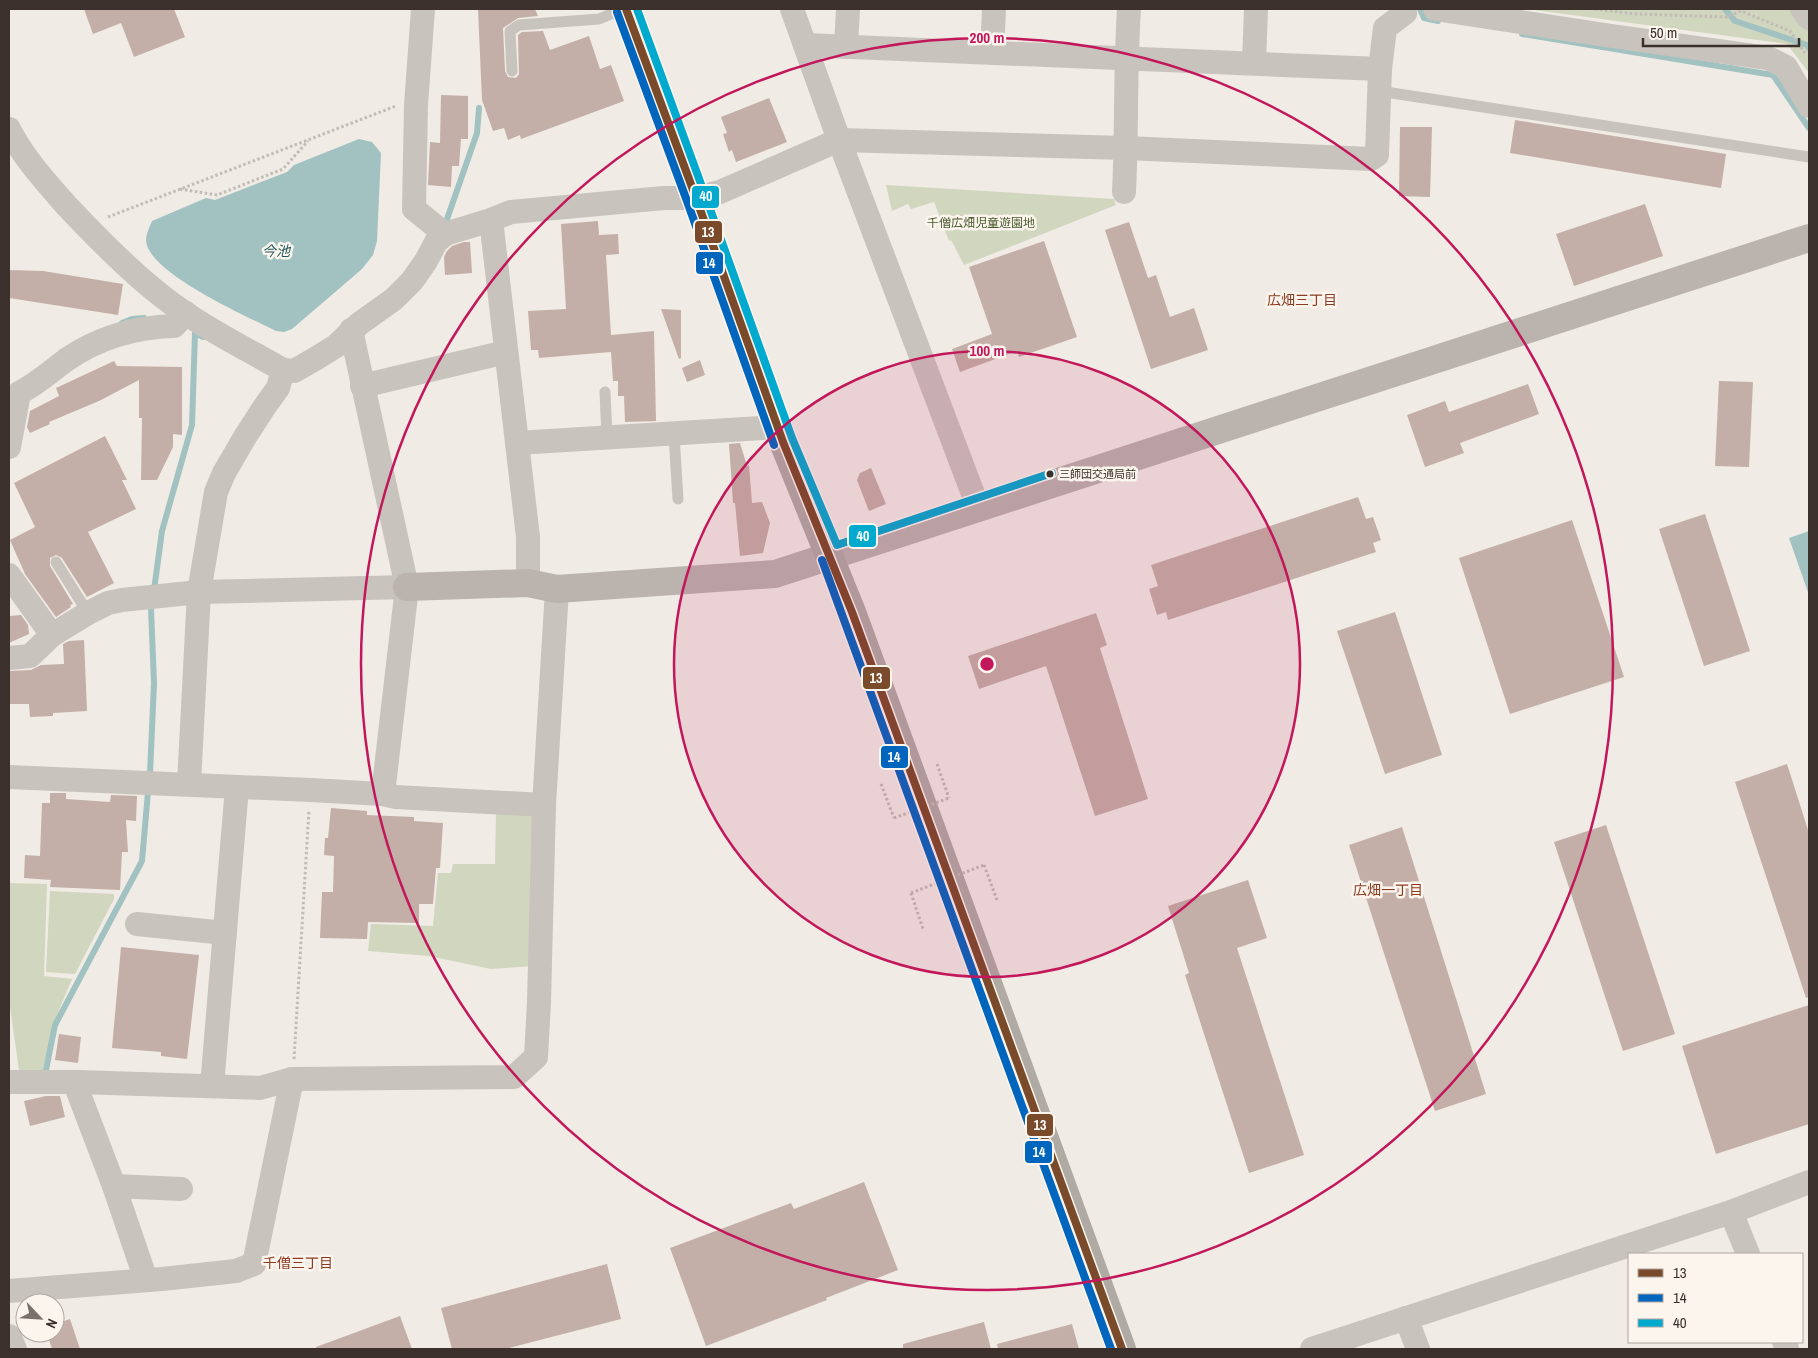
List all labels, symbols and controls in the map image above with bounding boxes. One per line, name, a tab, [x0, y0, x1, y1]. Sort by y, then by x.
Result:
scale bar	[1643, 15, 1799, 47]
text: 50 m	[1650, 22, 1677, 43]
text: 200 m	[970, 27, 1004, 48]
line badge: 40	[691, 185, 720, 209]
text: 40	[700, 187, 712, 205]
park label: 千僧広畑児童遊園地	[927, 215, 1035, 231]
line badge: 13	[694, 220, 723, 244]
text: 13	[702, 223, 714, 241]
water label: 今池	[262, 242, 292, 260]
line badge: 14	[695, 251, 724, 275]
text: 14	[703, 254, 716, 272]
district label: 広畑三丁目	[1267, 291, 1337, 309]
text: 100 m	[970, 340, 1004, 361]
place label: 三師団交通局前	[1059, 467, 1136, 481]
marker: 三師団交通局前	[1045, 469, 1055, 479]
line badge: 40	[848, 524, 877, 548]
text: 40	[857, 527, 869, 545]
centre of rings	[978, 655, 996, 673]
line badge: 13	[862, 666, 891, 690]
text: 13	[870, 669, 882, 687]
line badge: 14	[880, 745, 909, 769]
text: 14	[888, 748, 901, 766]
district label: 広畑一丁目	[1353, 881, 1423, 899]
line badge: 13	[1026, 1113, 1054, 1137]
text: 13	[1034, 1116, 1046, 1134]
line badge: 14	[1024, 1140, 1053, 1164]
text: 14	[1033, 1143, 1046, 1161]
legend	[1628, 1253, 1803, 1343]
district label: 千僧三丁目	[263, 1254, 333, 1272]
text: 13	[1673, 1262, 1687, 1283]
text: 14	[1673, 1287, 1687, 1308]
north arrow	[15, 1293, 65, 1343]
text: 40	[1673, 1312, 1687, 1333]
text: N	[42, 1316, 62, 1331]

